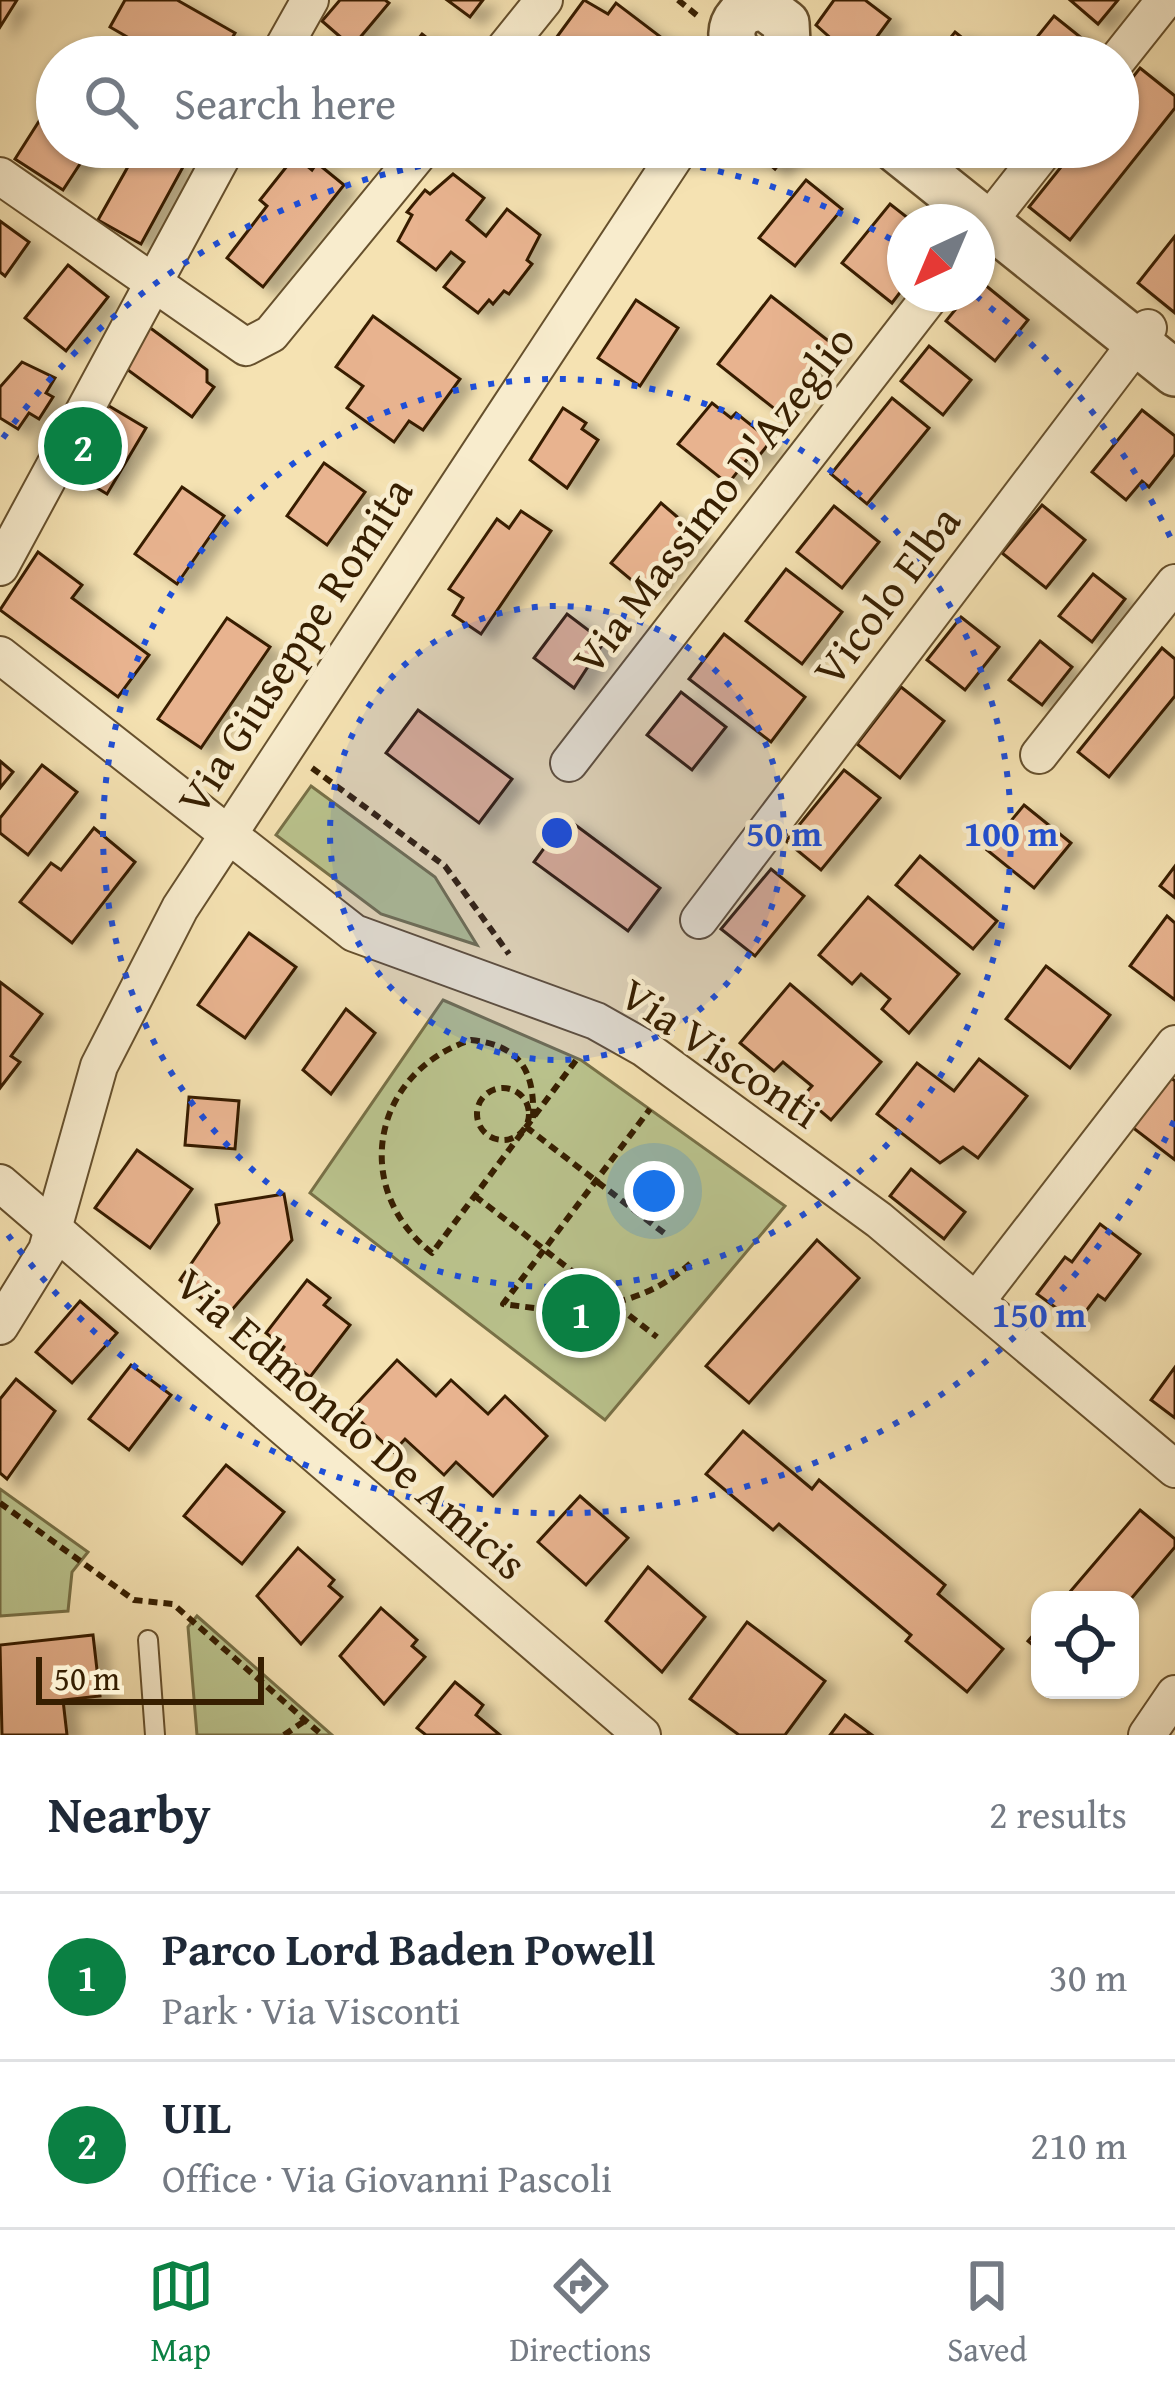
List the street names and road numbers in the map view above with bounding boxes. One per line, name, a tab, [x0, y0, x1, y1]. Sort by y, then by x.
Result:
street label: Via Massimo D'Azeglio	[556, 311, 870, 687]
street label: Via Giuseppe Romita	[160, 463, 428, 827]
street label: Vicolo Elba	[797, 491, 975, 699]
street label: Via Visconti	[608, 961, 834, 1143]
street label: Via Edmondo De Amicis	[162, 1252, 542, 1594]

